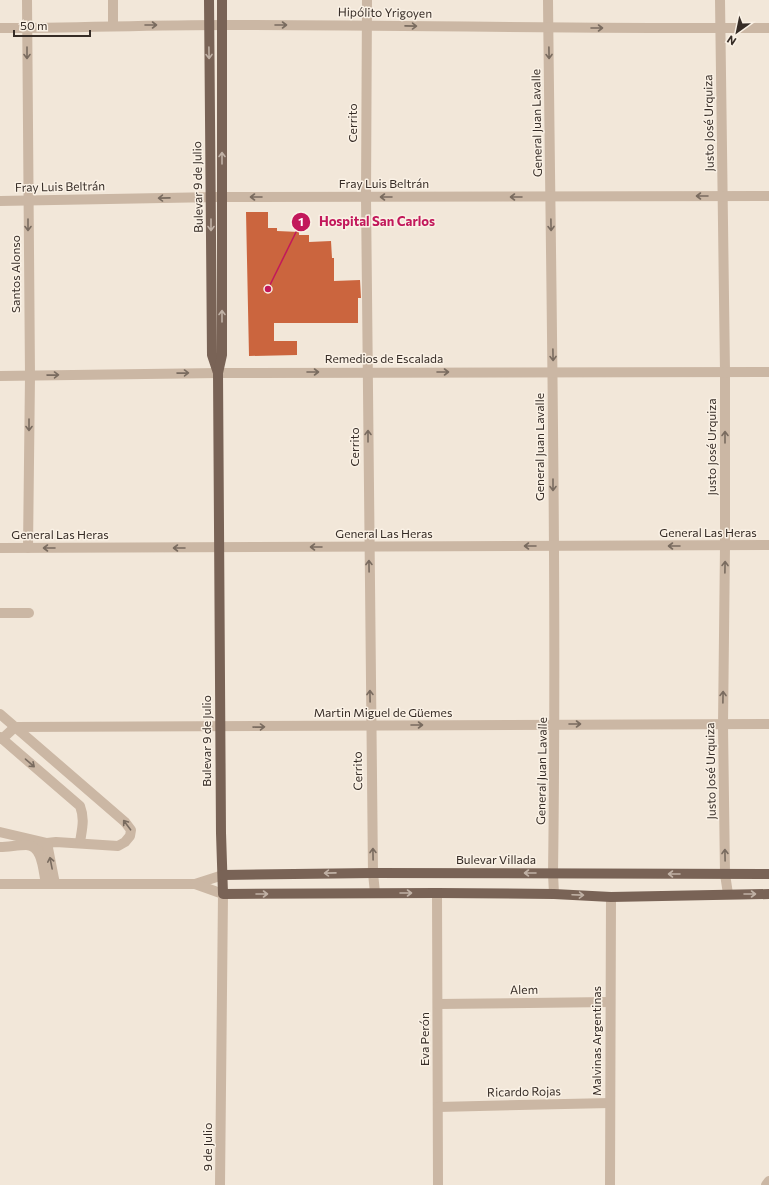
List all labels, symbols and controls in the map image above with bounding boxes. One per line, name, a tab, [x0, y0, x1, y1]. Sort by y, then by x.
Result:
street label: Hipólito Yrigoyen	[338, 4, 432, 20]
scale bar	[14, 12, 90, 38]
north arrow	[717, 12, 757, 52]
text: 50 m	[20, 18, 48, 32]
one-way arrow	[274, 21, 287, 29]
one-way arrow	[144, 22, 157, 29]
one-way arrow	[404, 22, 417, 30]
one-way arrow	[590, 24, 603, 32]
text: N	[724, 33, 738, 49]
one-way arrow	[23, 46, 31, 59]
one-way arrow	[205, 46, 213, 59]
one-way arrow	[545, 46, 553, 59]
street label: General Juan Lavalle	[528, 69, 545, 177]
street label: Justo José Urquiza	[700, 74, 717, 172]
street label: Cerrito	[345, 103, 359, 143]
street label: Bulevar 9 de Julio	[189, 141, 206, 233]
one-way arrow	[218, 152, 226, 165]
street label: Fray Luis Beltrán	[339, 176, 429, 190]
street label: Fray Luis Beltrán	[15, 178, 105, 194]
one-way arrow	[696, 192, 709, 200]
one-way arrow	[250, 193, 263, 201]
one-way arrow	[380, 193, 393, 201]
one-way arrow	[510, 193, 523, 201]
one-way arrow	[158, 194, 171, 202]
callout: Hospital San Carlos	[291, 209, 443, 234]
text: Hospital San Carlos	[319, 213, 435, 229]
text: 1	[298, 214, 304, 228]
one-way arrow	[24, 218, 32, 231]
one-way arrow	[207, 218, 215, 231]
one-way arrow	[547, 218, 555, 231]
street label: Santos Alonso	[8, 235, 22, 313]
one-way arrow	[218, 310, 226, 323]
one-way arrow	[549, 348, 557, 361]
street label: Remedios de Escalada	[325, 351, 443, 365]
one-way arrow	[306, 368, 319, 376]
one-way arrow	[436, 368, 449, 376]
one-way arrow	[176, 369, 189, 377]
one-way arrow	[46, 372, 59, 379]
street label: General Juan Lavalle	[532, 393, 547, 501]
street label: Justo José Urquiza	[704, 399, 719, 495]
one-way arrow	[25, 418, 33, 431]
street label: Cerrito	[347, 427, 361, 467]
one-way arrow	[364, 430, 372, 443]
one-way arrow	[721, 431, 729, 444]
one-way arrow	[549, 478, 557, 491]
street label: General Las Heras	[659, 525, 757, 539]
street label: General Las Heras	[335, 526, 433, 540]
street label: General Las Heras	[11, 527, 109, 541]
one-way arrow	[524, 542, 537, 550]
one-way arrow	[668, 542, 681, 550]
one-way arrow	[310, 543, 323, 551]
one-way arrow	[43, 544, 56, 552]
one-way arrow	[173, 544, 186, 552]
one-way arrow	[365, 560, 373, 573]
one-way arrow	[721, 561, 729, 574]
one-way arrow	[366, 690, 374, 703]
one-way arrow	[719, 691, 727, 704]
street label: Bulevar 9 de Julio	[199, 695, 214, 787]
street label: Martin Miguel de Güemes	[314, 705, 452, 719]
street label: General Juan Lavalle	[533, 717, 550, 825]
one-way arrow	[568, 720, 581, 728]
one-way arrow	[410, 721, 423, 729]
street label: Justo José Urquiza	[702, 722, 719, 820]
one-way arrow	[252, 723, 265, 731]
street label: Cerrito	[350, 751, 364, 791]
one-way arrow	[24, 758, 35, 767]
one-way arrow	[122, 820, 131, 831]
one-way arrow	[369, 848, 377, 861]
one-way arrow	[721, 849, 729, 862]
street label: Bulevar Villada	[456, 852, 536, 866]
one-way arrow	[47, 857, 55, 870]
one-way arrow	[524, 869, 537, 877]
one-way arrow	[324, 870, 337, 877]
one-way arrow	[668, 870, 681, 878]
one-way arrow	[399, 889, 412, 897]
one-way arrow	[255, 890, 268, 898]
one-way arrow	[743, 890, 756, 898]
one-way arrow	[571, 892, 584, 899]
street label: Alem	[510, 982, 538, 996]
street label: Malvinas Argentinas	[589, 986, 603, 1096]
street label: Eva Perón	[417, 1012, 431, 1066]
street label: Ricardo Rojas	[487, 1083, 561, 1099]
street label: 9 de Julio	[200, 1123, 215, 1171]

